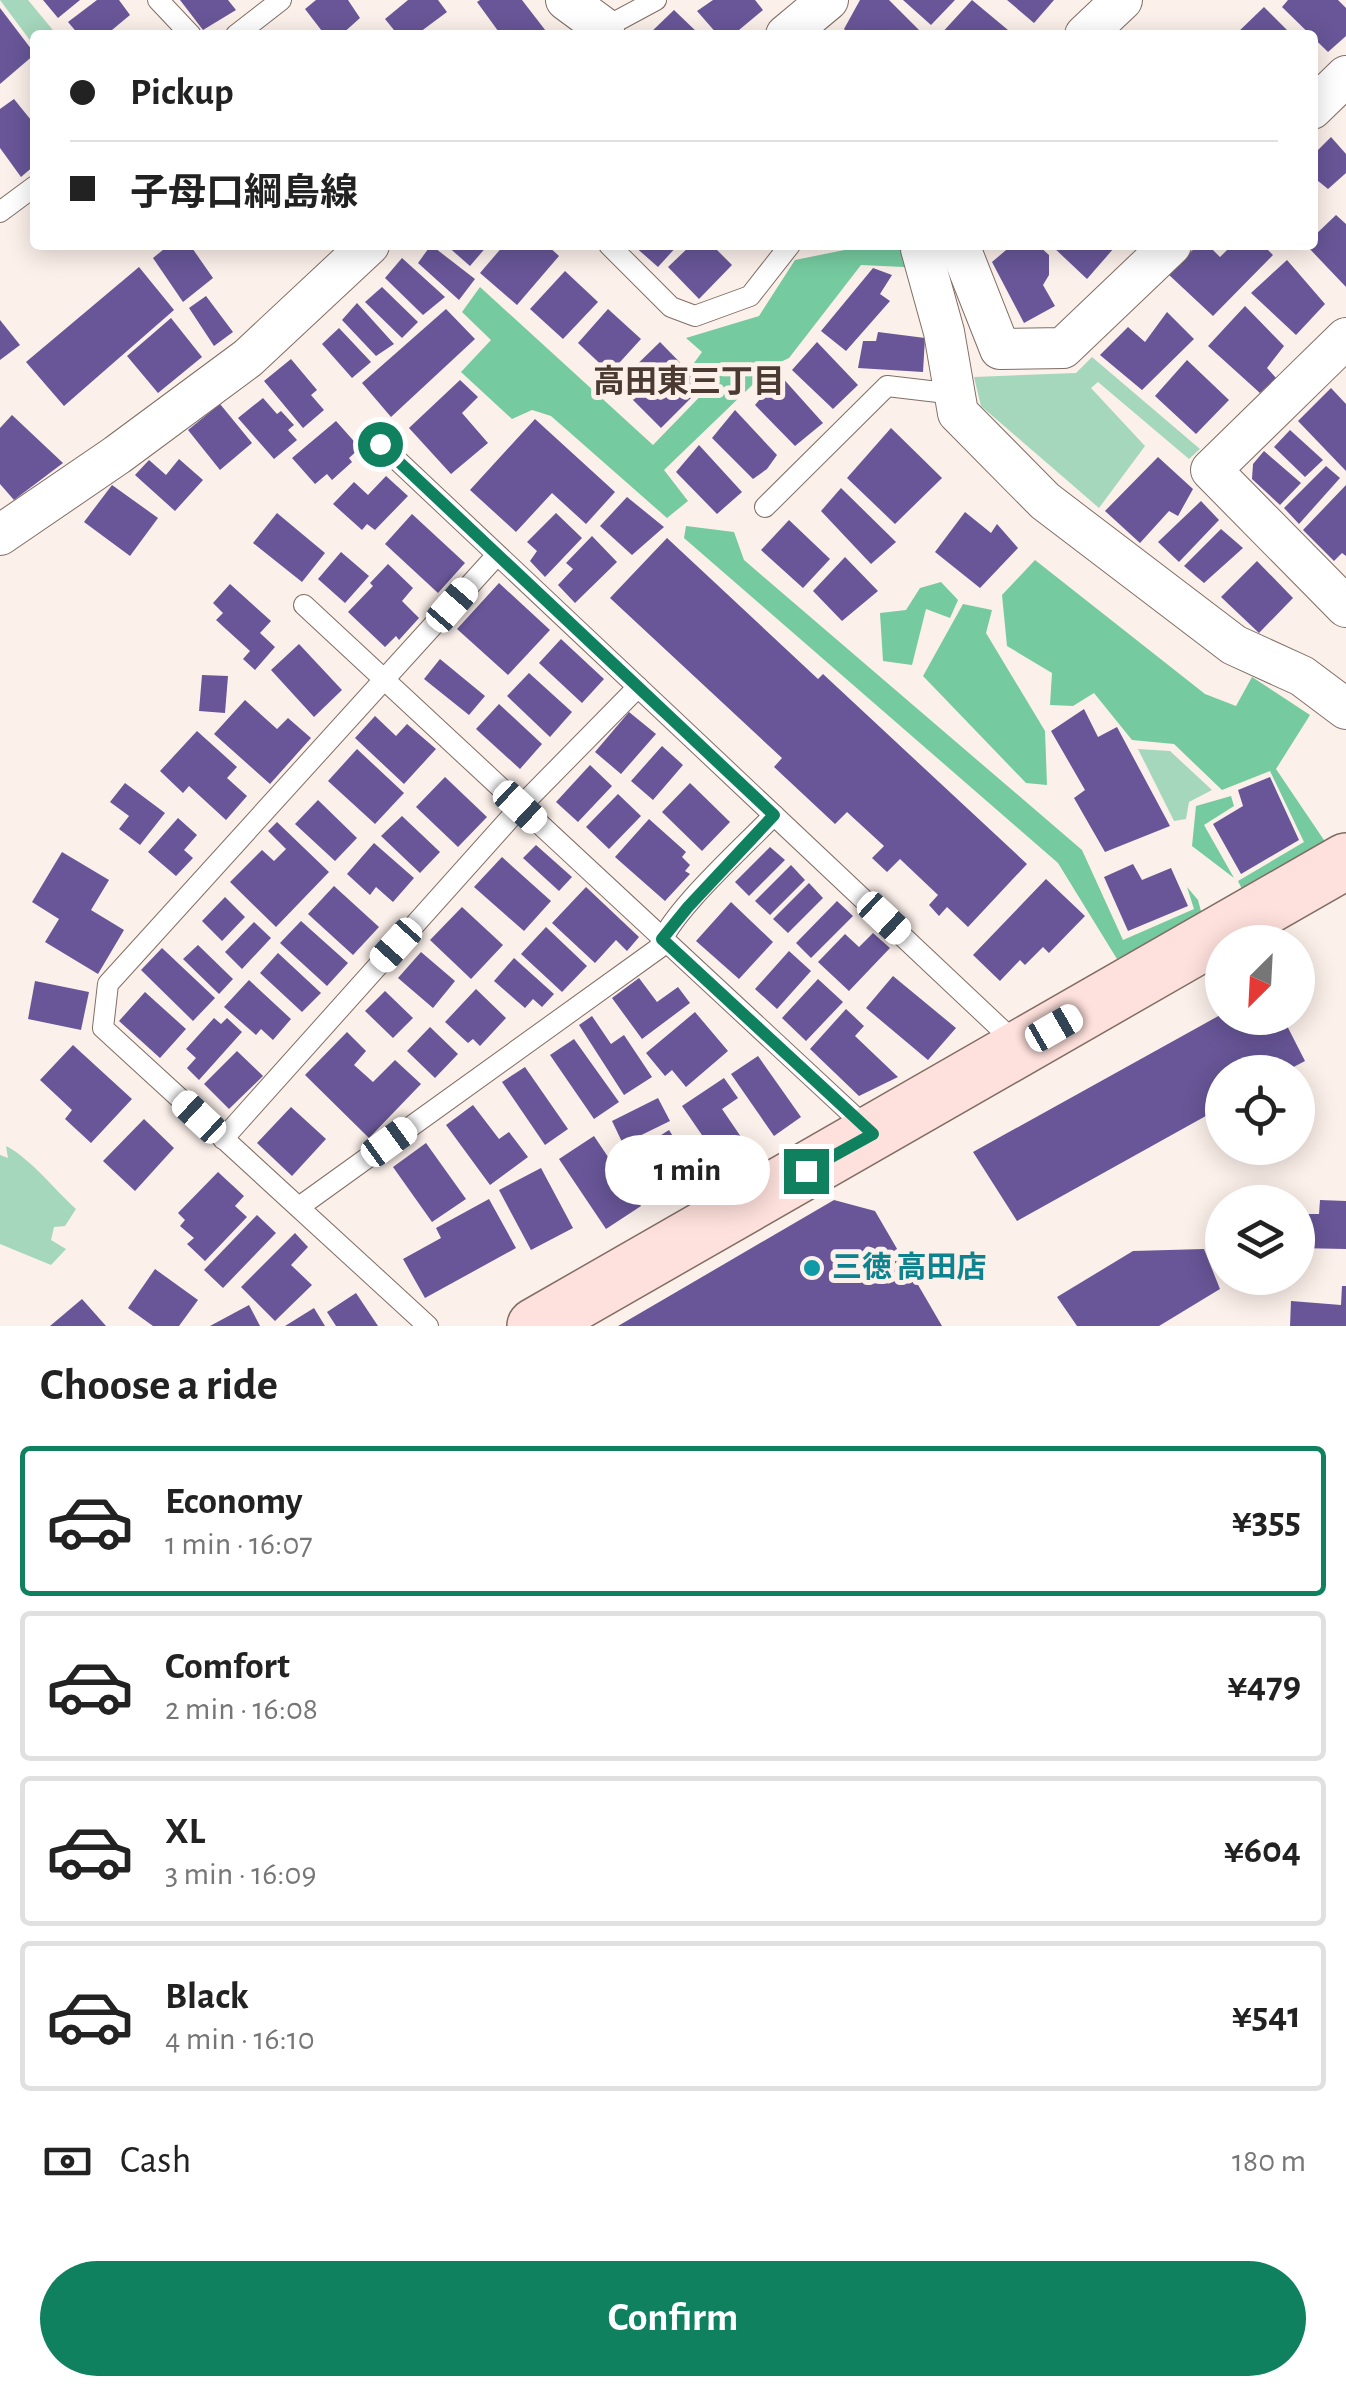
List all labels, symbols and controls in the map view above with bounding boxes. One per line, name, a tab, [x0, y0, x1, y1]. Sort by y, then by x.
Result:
text: Pickup	[130, 74, 234, 112]
text: 子母口綱島線	[130, 175, 358, 213]
district label: 高田東三丁目	[593, 364, 785, 398]
route start	[358, 422, 403, 467]
car	[421, 573, 483, 637]
car	[488, 776, 552, 838]
car	[852, 887, 916, 949]
car	[365, 913, 427, 977]
north arrow	[1205, 925, 1315, 1035]
map controls	[1205, 925, 1315, 1295]
car	[1021, 1000, 1087, 1056]
button: locate	[1205, 1055, 1315, 1165]
car	[167, 1086, 231, 1148]
car	[356, 1112, 422, 1172]
callout: 1 min	[606, 1136, 771, 1206]
route end	[784, 1149, 829, 1194]
text: 1 min	[654, 1154, 721, 1186]
button: layers	[1205, 1185, 1315, 1295]
place label: 三徳 高田店	[832, 1251, 987, 1283]
marker: 三徳 高田店	[801, 1257, 823, 1279]
text: Choose a ride	[40, 1363, 278, 1408]
icon: car	[45, 1476, 135, 1566]
text: Economy	[165, 1483, 303, 1521]
text: ¥355	[1232, 1502, 1301, 1540]
text: 1 min · 16:07	[165, 1528, 313, 1560]
icon: car	[45, 1641, 135, 1731]
text: Comfort	[165, 1648, 290, 1686]
text: ¥479	[1227, 1667, 1301, 1705]
text: 2 min · 16:08	[165, 1693, 318, 1725]
icon: car	[45, 1806, 135, 1896]
text: XL	[165, 1813, 205, 1851]
text: ¥604	[1224, 1832, 1301, 1870]
text: 3 min · 16:09	[165, 1858, 317, 1890]
icon: car	[45, 1971, 135, 2061]
text: Black	[165, 1978, 249, 2016]
text: ¥541	[1232, 1997, 1301, 2035]
text: 4 min · 16:10	[165, 2023, 315, 2055]
icon: cash	[40, 2134, 95, 2189]
text: Cash	[120, 2142, 191, 2180]
text: 180 m	[1232, 2145, 1306, 2177]
button: Confirm	[40, 2261, 1306, 2376]

